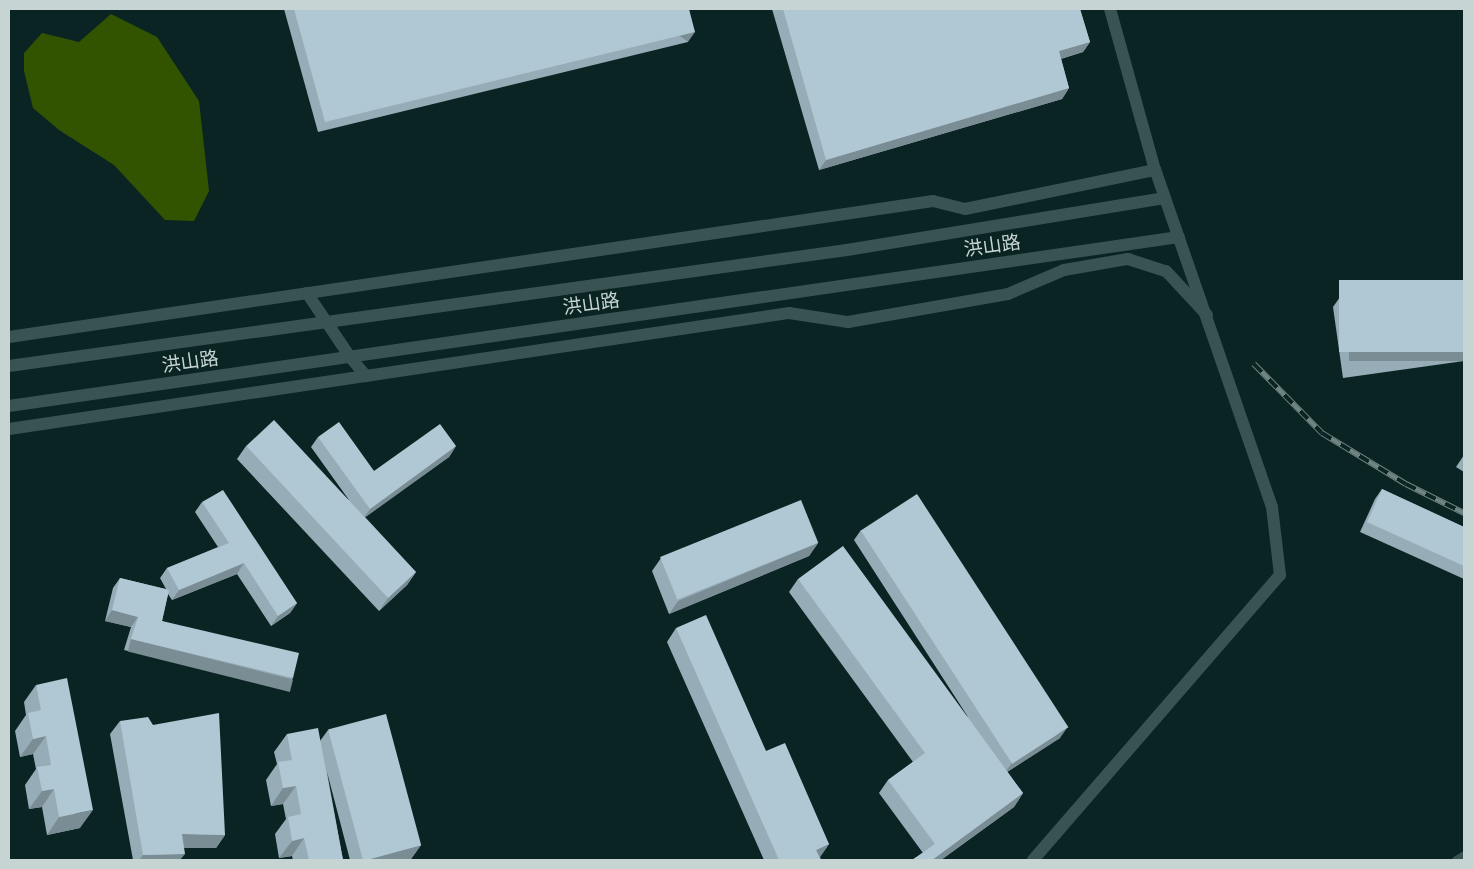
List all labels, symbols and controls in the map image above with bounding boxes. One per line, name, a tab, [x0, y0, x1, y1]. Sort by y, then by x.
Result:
street label: 洪山路	[962, 230, 1022, 260]
street label: 洪山路	[561, 288, 621, 318]
street label: 洪山路	[160, 346, 220, 376]

